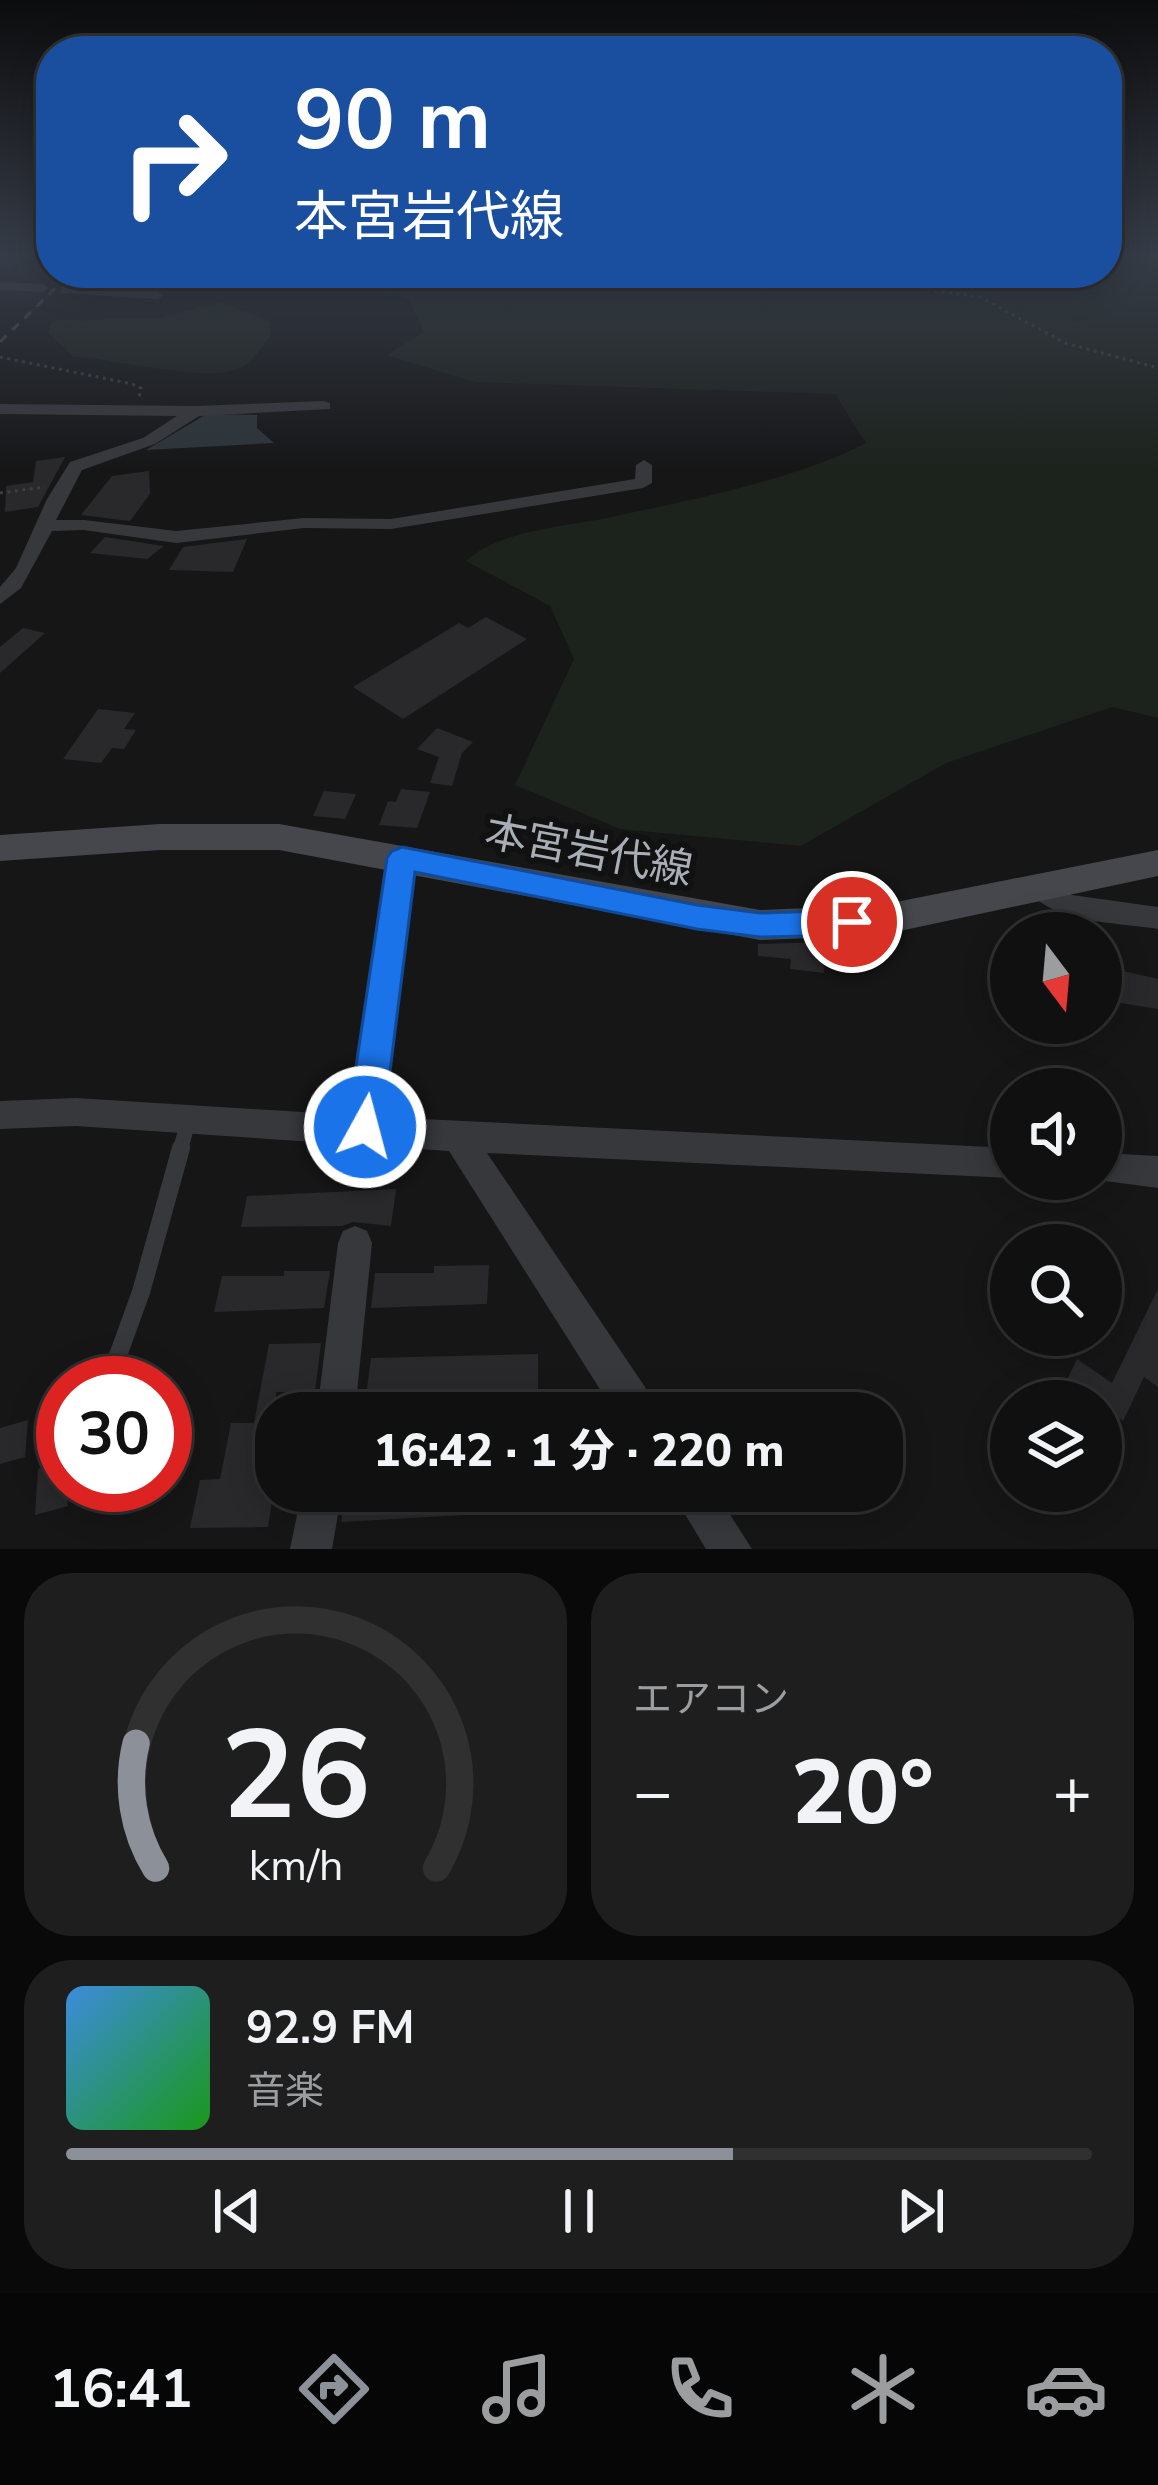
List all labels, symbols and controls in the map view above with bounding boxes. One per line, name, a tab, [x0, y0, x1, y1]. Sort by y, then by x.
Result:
text: 90 m	[294, 63, 491, 178]
icon: right	[96, 84, 252, 240]
text: 本宮岩代線	[294, 180, 564, 254]
street label: 本宮岩代線	[480, 803, 697, 899]
pin	[801, 871, 903, 973]
icon: arrive	[819, 889, 885, 955]
north arrow	[990, 912, 1122, 1044]
map controls	[990, 912, 1122, 1512]
position arrow	[302, 1064, 428, 1190]
button: sound	[990, 1068, 1122, 1200]
button: search	[990, 1224, 1122, 1356]
speed limit sign: 30	[36, 1356, 192, 1512]
button: layers	[990, 1380, 1122, 1512]
text: 16:42 · 1 分 · 220 m	[373, 1421, 785, 1482]
text: エアコン	[633, 1673, 789, 1726]
text: 26	[221, 1691, 370, 1861]
text: 20°	[791, 1732, 934, 1855]
text: −	[633, 1748, 673, 1838]
text: +	[1052, 1748, 1092, 1838]
text: km/h	[248, 1836, 343, 1894]
text: 92.9 FM	[246, 1998, 415, 2059]
text: 音楽	[246, 2065, 324, 2118]
icon: previous	[204, 2178, 270, 2244]
icon: pause	[546, 2178, 612, 2244]
icon: next	[888, 2178, 954, 2244]
icon: directions	[292, 2347, 376, 2431]
icon: music	[475, 2347, 559, 2431]
icon: phone	[658, 2347, 742, 2431]
icon: climate	[841, 2347, 925, 2431]
icon: car	[1024, 2347, 1108, 2431]
text: 16:41	[50, 2352, 193, 2426]

